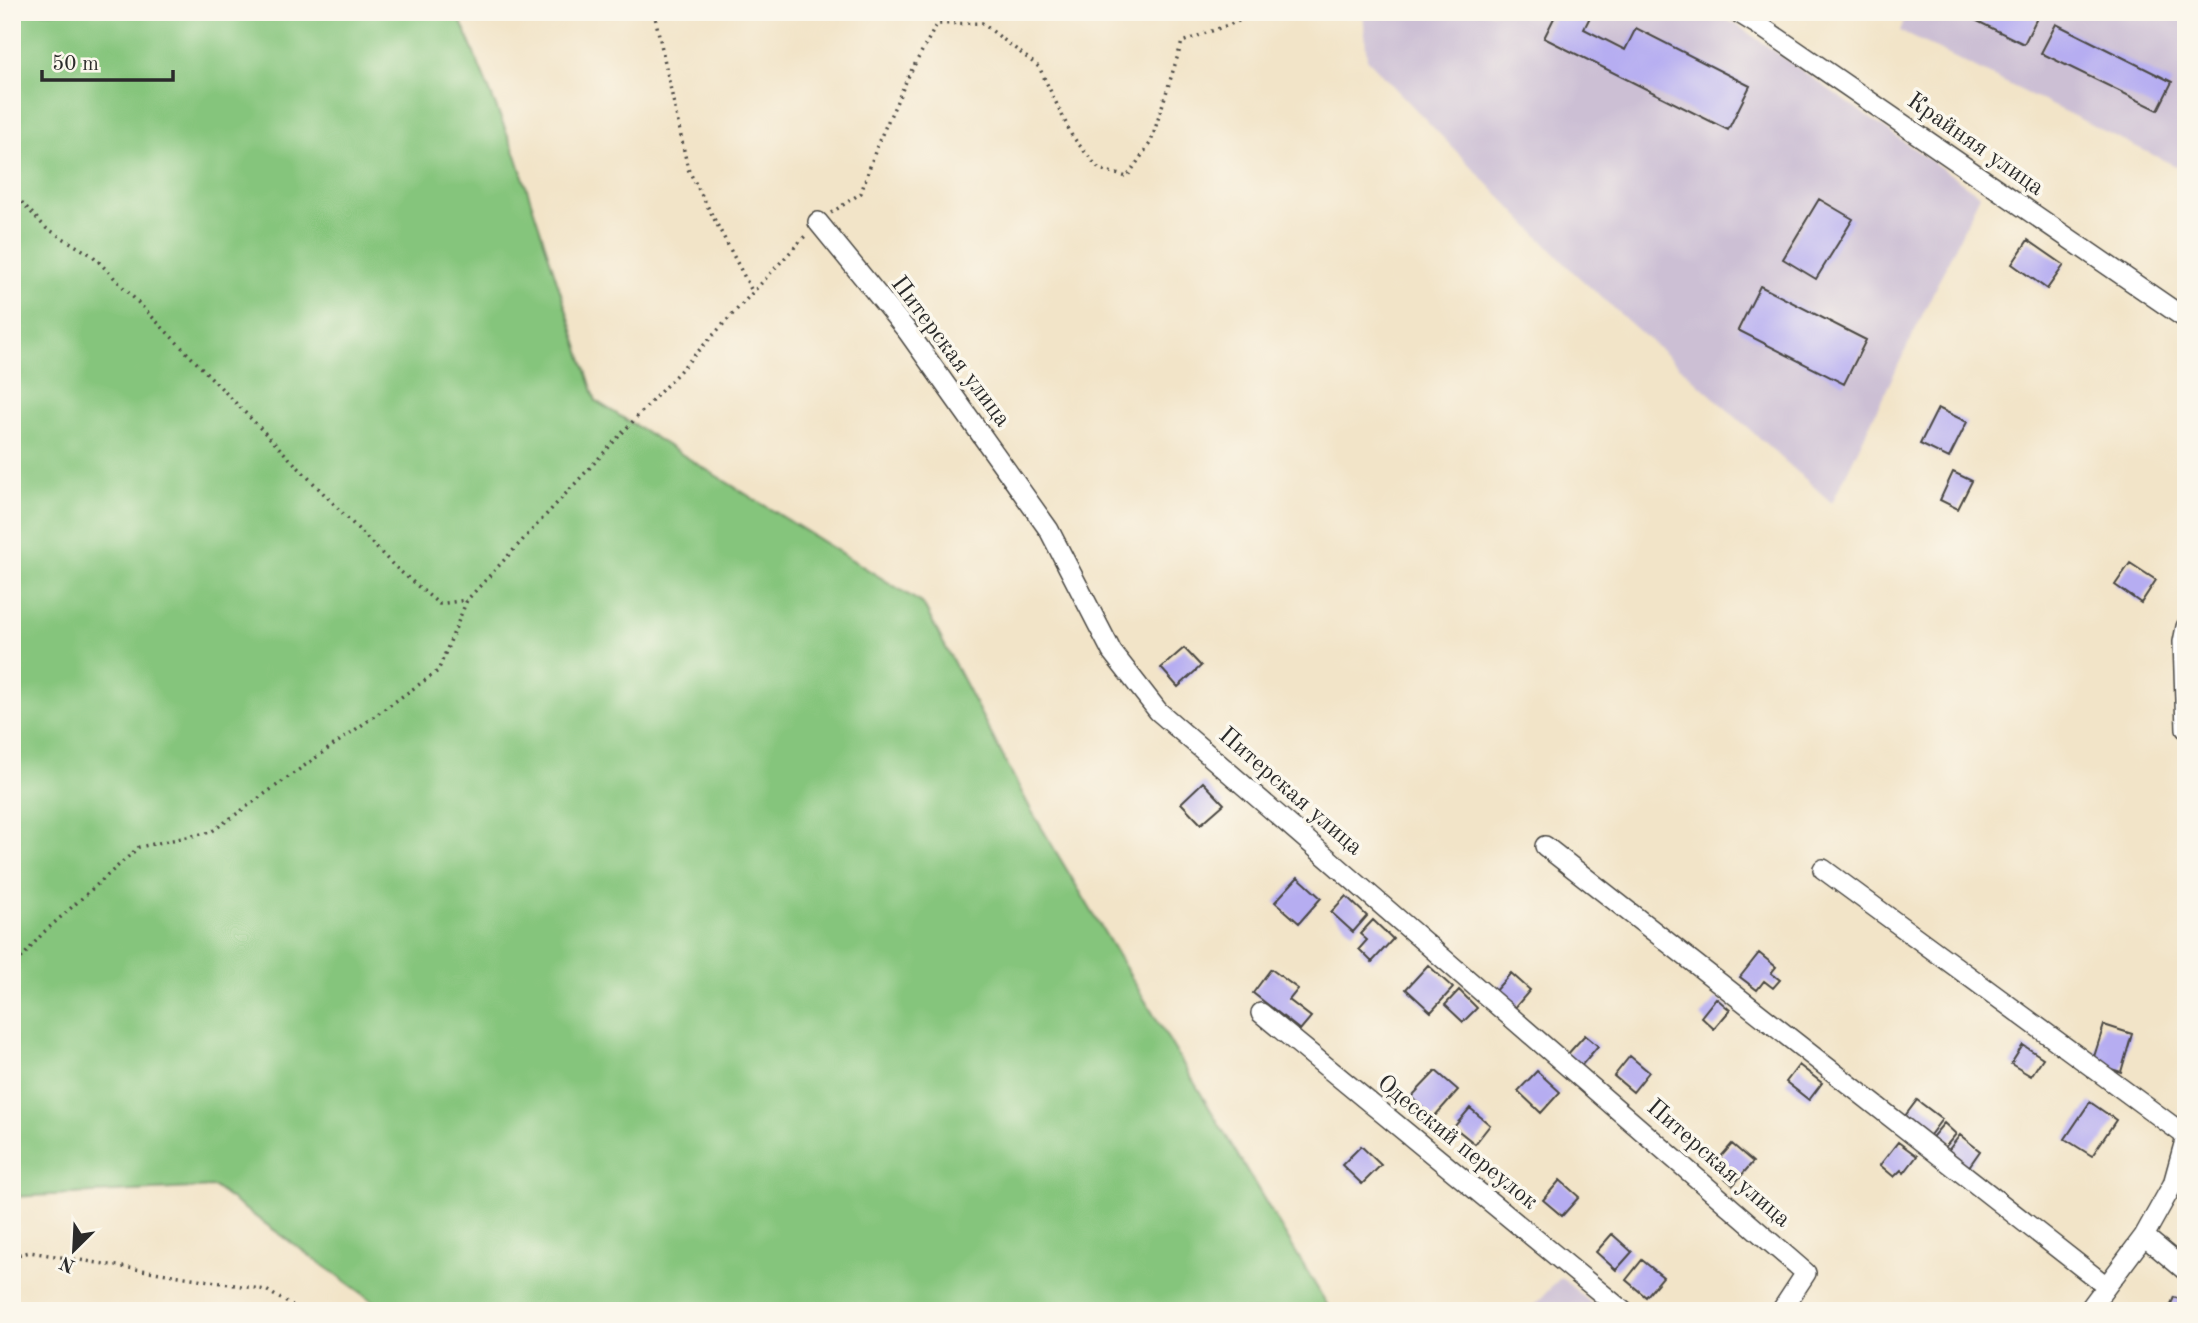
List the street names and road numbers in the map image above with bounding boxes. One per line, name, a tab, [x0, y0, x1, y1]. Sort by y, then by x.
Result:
street label: Крайняя улица	[1902, 89, 2048, 201]
street label: Питерская улица	[886, 272, 1014, 432]
street label: Питерская улица	[1214, 723, 1366, 861]
street label: Одесский переулок	[1372, 1071, 1542, 1215]
street label: Питерская улица	[1642, 1095, 1794, 1233]

